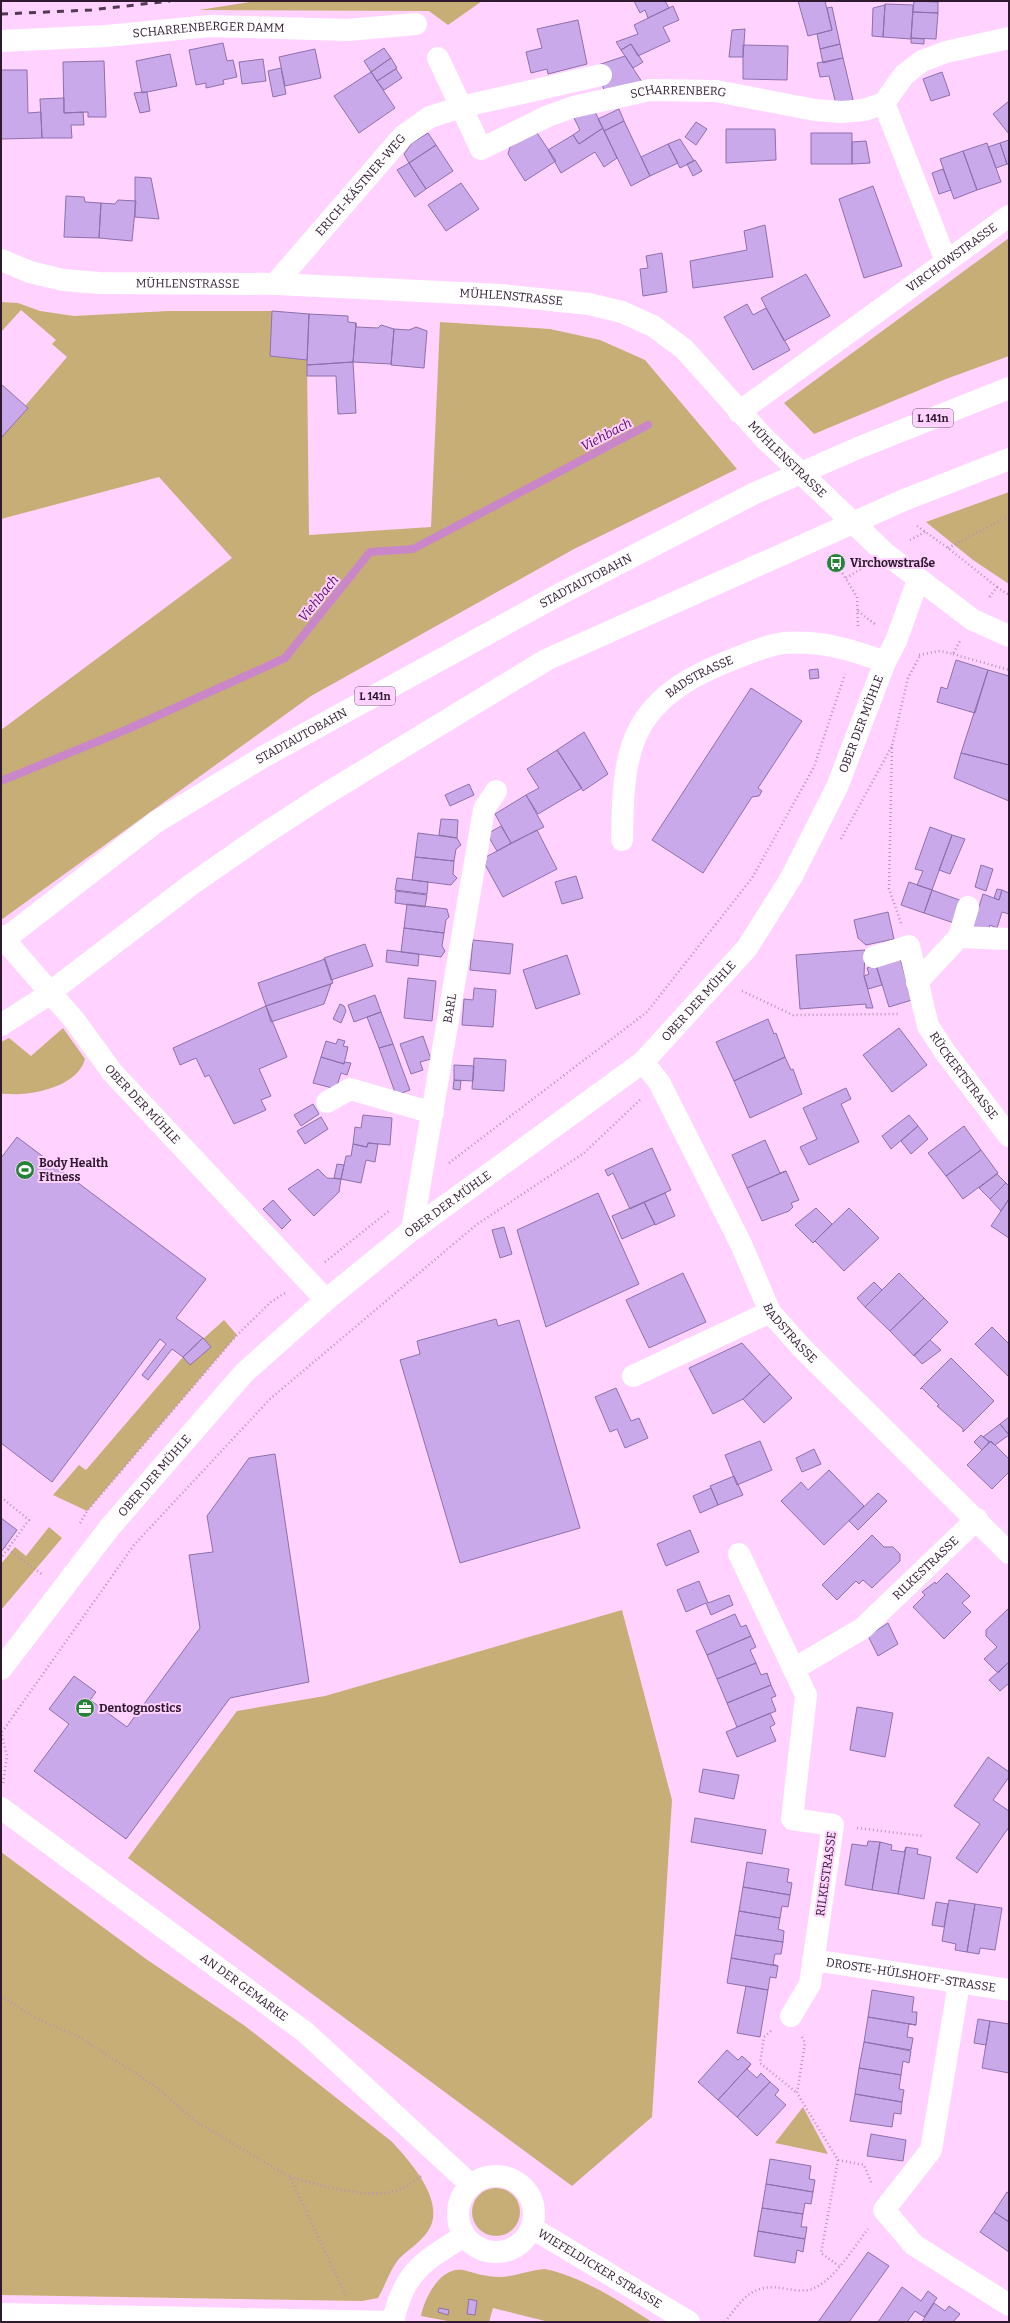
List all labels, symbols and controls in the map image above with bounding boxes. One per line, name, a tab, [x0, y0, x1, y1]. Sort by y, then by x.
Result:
street label: SCHARRENBERGER DAMM	[132, 19, 285, 40]
street label: SCHARRENBERG	[629, 82, 728, 101]
street label: ERICH-KÄSTNER-WEG	[313, 131, 409, 239]
street label: VIRCHOWSTRASSE	[904, 220, 1000, 295]
street label: MÜHLENSTRASSE	[136, 275, 239, 291]
street label: MÜHLENSTRASSE	[459, 285, 563, 308]
road number: L 141n	[913, 409, 953, 427]
water label: Viehbach	[578, 415, 634, 454]
street label: MÜHLENSTRASSE	[745, 418, 829, 501]
street label: STADTAUTOBAHN	[537, 551, 635, 611]
bus stop icon: Virchowstraße	[825, 552, 847, 574]
place label: Virchowstraße	[850, 556, 936, 570]
water label: Viehbach	[295, 572, 341, 624]
street label: BADSTRASSE	[663, 653, 735, 701]
street label: OBER DER MÜHLE	[836, 673, 886, 775]
road number: L 141n	[355, 687, 395, 705]
street label: STADTAUTOBAHN	[253, 705, 350, 767]
street label: OBER DER MÜHLE	[659, 958, 739, 1044]
street label: BARL	[441, 992, 459, 1024]
street label: RÜCKERTSTRASSE	[927, 1029, 1001, 1122]
street label: OBER DER MÜHLE	[102, 1062, 183, 1147]
place label: Body Health Fitness	[39, 1156, 109, 1184]
sports icon: Body Health Fitness	[14, 1159, 36, 1181]
street label: OBER DER MÜHLE	[402, 1168, 494, 1240]
street label: BADSTRASSE	[760, 1301, 820, 1366]
street label: OBER DER MÜHLE	[115, 1432, 194, 1519]
street label: RILKESTRASSE	[890, 1533, 961, 1603]
office icon: Dentognostics	[74, 1697, 96, 1719]
place label: Dentognostics	[99, 1701, 181, 1715]
street label: RILKESTRASSE	[813, 1831, 839, 1917]
street label: AN DER GEMARKE	[198, 1950, 290, 2024]
street label: DROSTE-HÜLSHOFF-STRASSE	[825, 1955, 997, 1995]
street label: WIEFELDICKER STRASSE	[535, 2226, 664, 2311]

